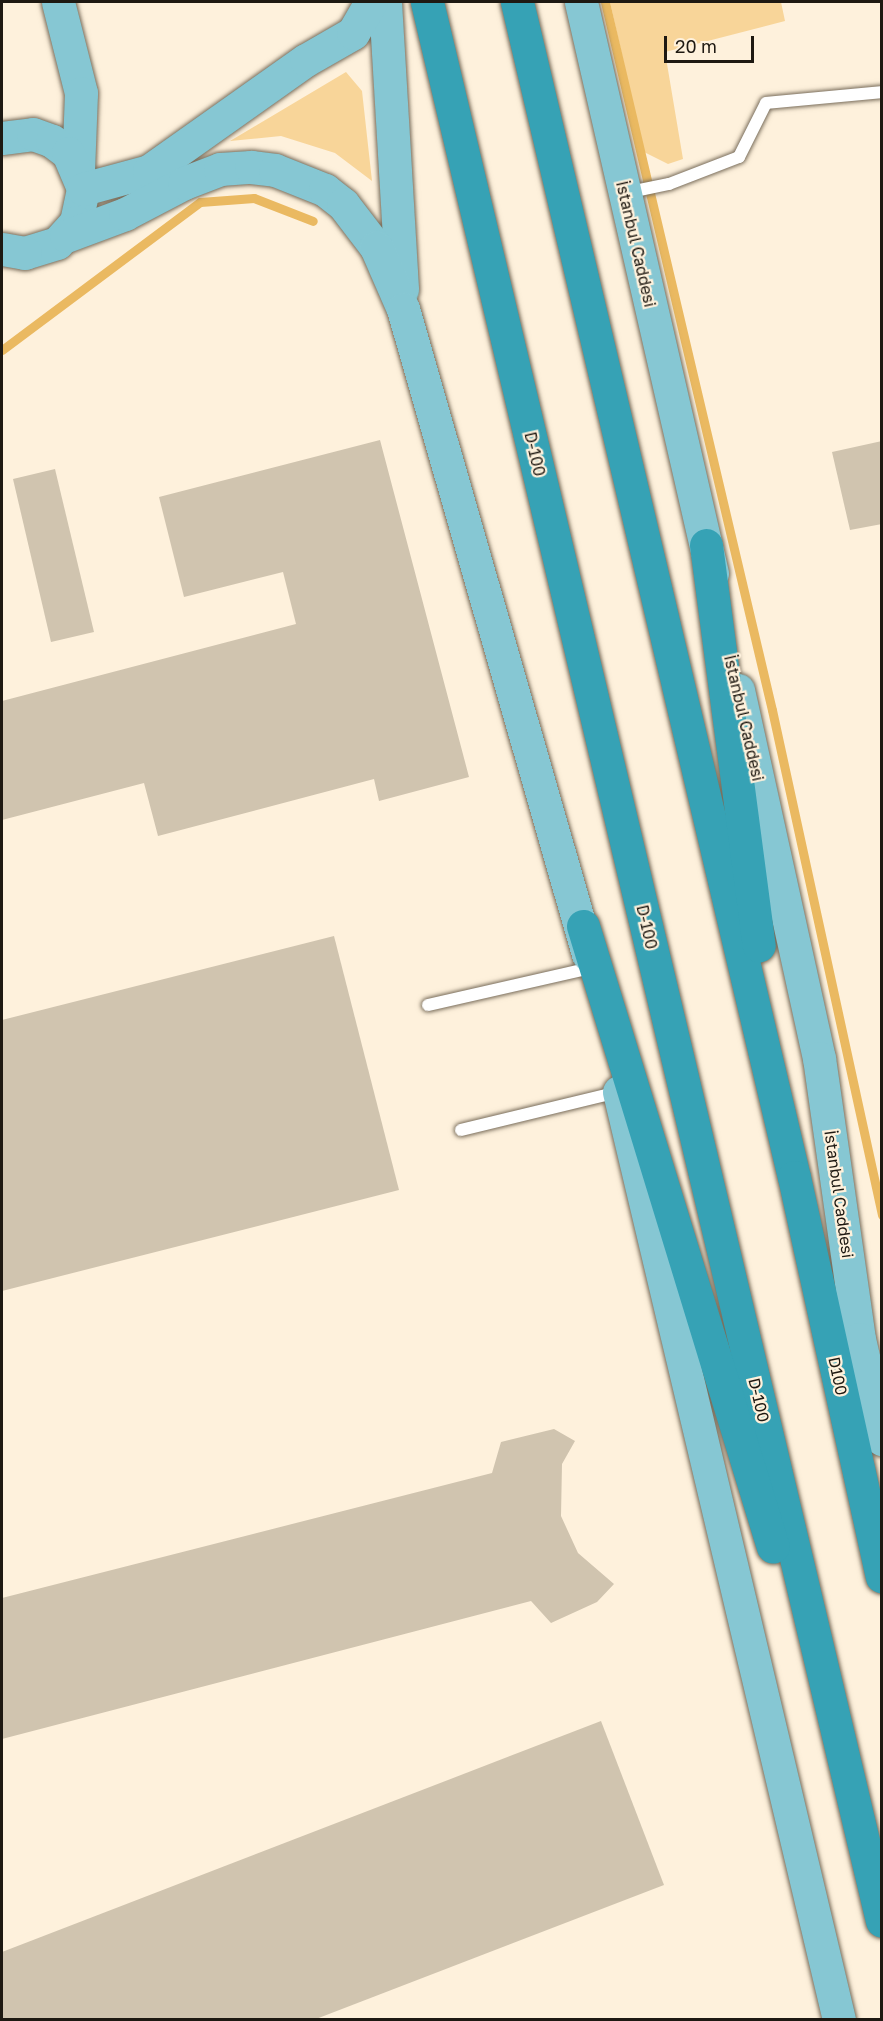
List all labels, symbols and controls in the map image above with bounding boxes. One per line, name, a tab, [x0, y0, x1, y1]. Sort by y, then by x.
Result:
scale bar	[667, 24, 757, 62]
text: 20 m	[675, 35, 717, 57]
street label: İstanbul Caddesi	[612, 179, 660, 309]
street label: D-100	[521, 430, 549, 478]
street label: İstanbul Caddesi	[720, 653, 768, 783]
street label: D-100	[633, 903, 661, 951]
street label: İstanbul Caddesi	[821, 1129, 857, 1259]
street label: D100	[825, 1355, 851, 1397]
street label: D-100	[745, 1376, 773, 1424]

